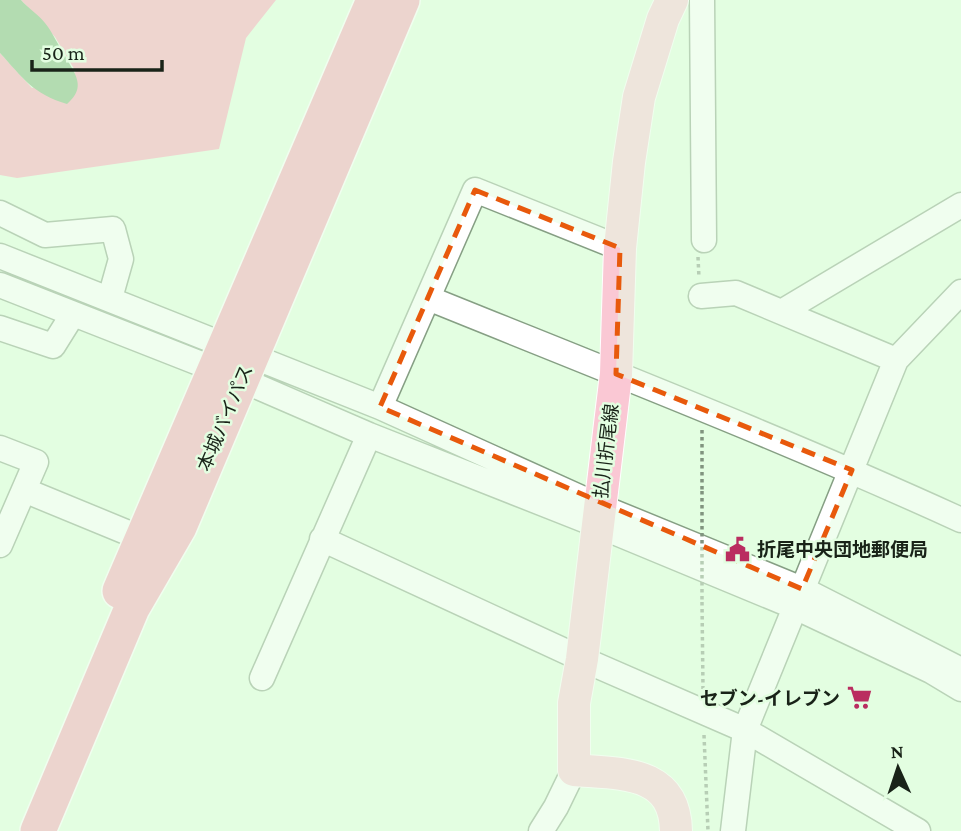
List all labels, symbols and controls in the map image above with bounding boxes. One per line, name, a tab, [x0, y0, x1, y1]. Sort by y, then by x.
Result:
scale bar	[32, 28, 161, 72]
text: 50 m	[42, 41, 85, 65]
street label: 本城バイパス	[193, 362, 257, 474]
street label: 払川折尾線	[590, 403, 622, 499]
public building icon: 折尾中央団地郵便局	[723, 535, 751, 563]
place label: 折尾中央団地郵便局	[757, 539, 928, 560]
supermarket icon: セブン-イレブン	[846, 684, 874, 712]
place label: セブン-イレブン	[700, 688, 840, 709]
north arrow	[863, 733, 933, 803]
text: N	[890, 741, 904, 762]

